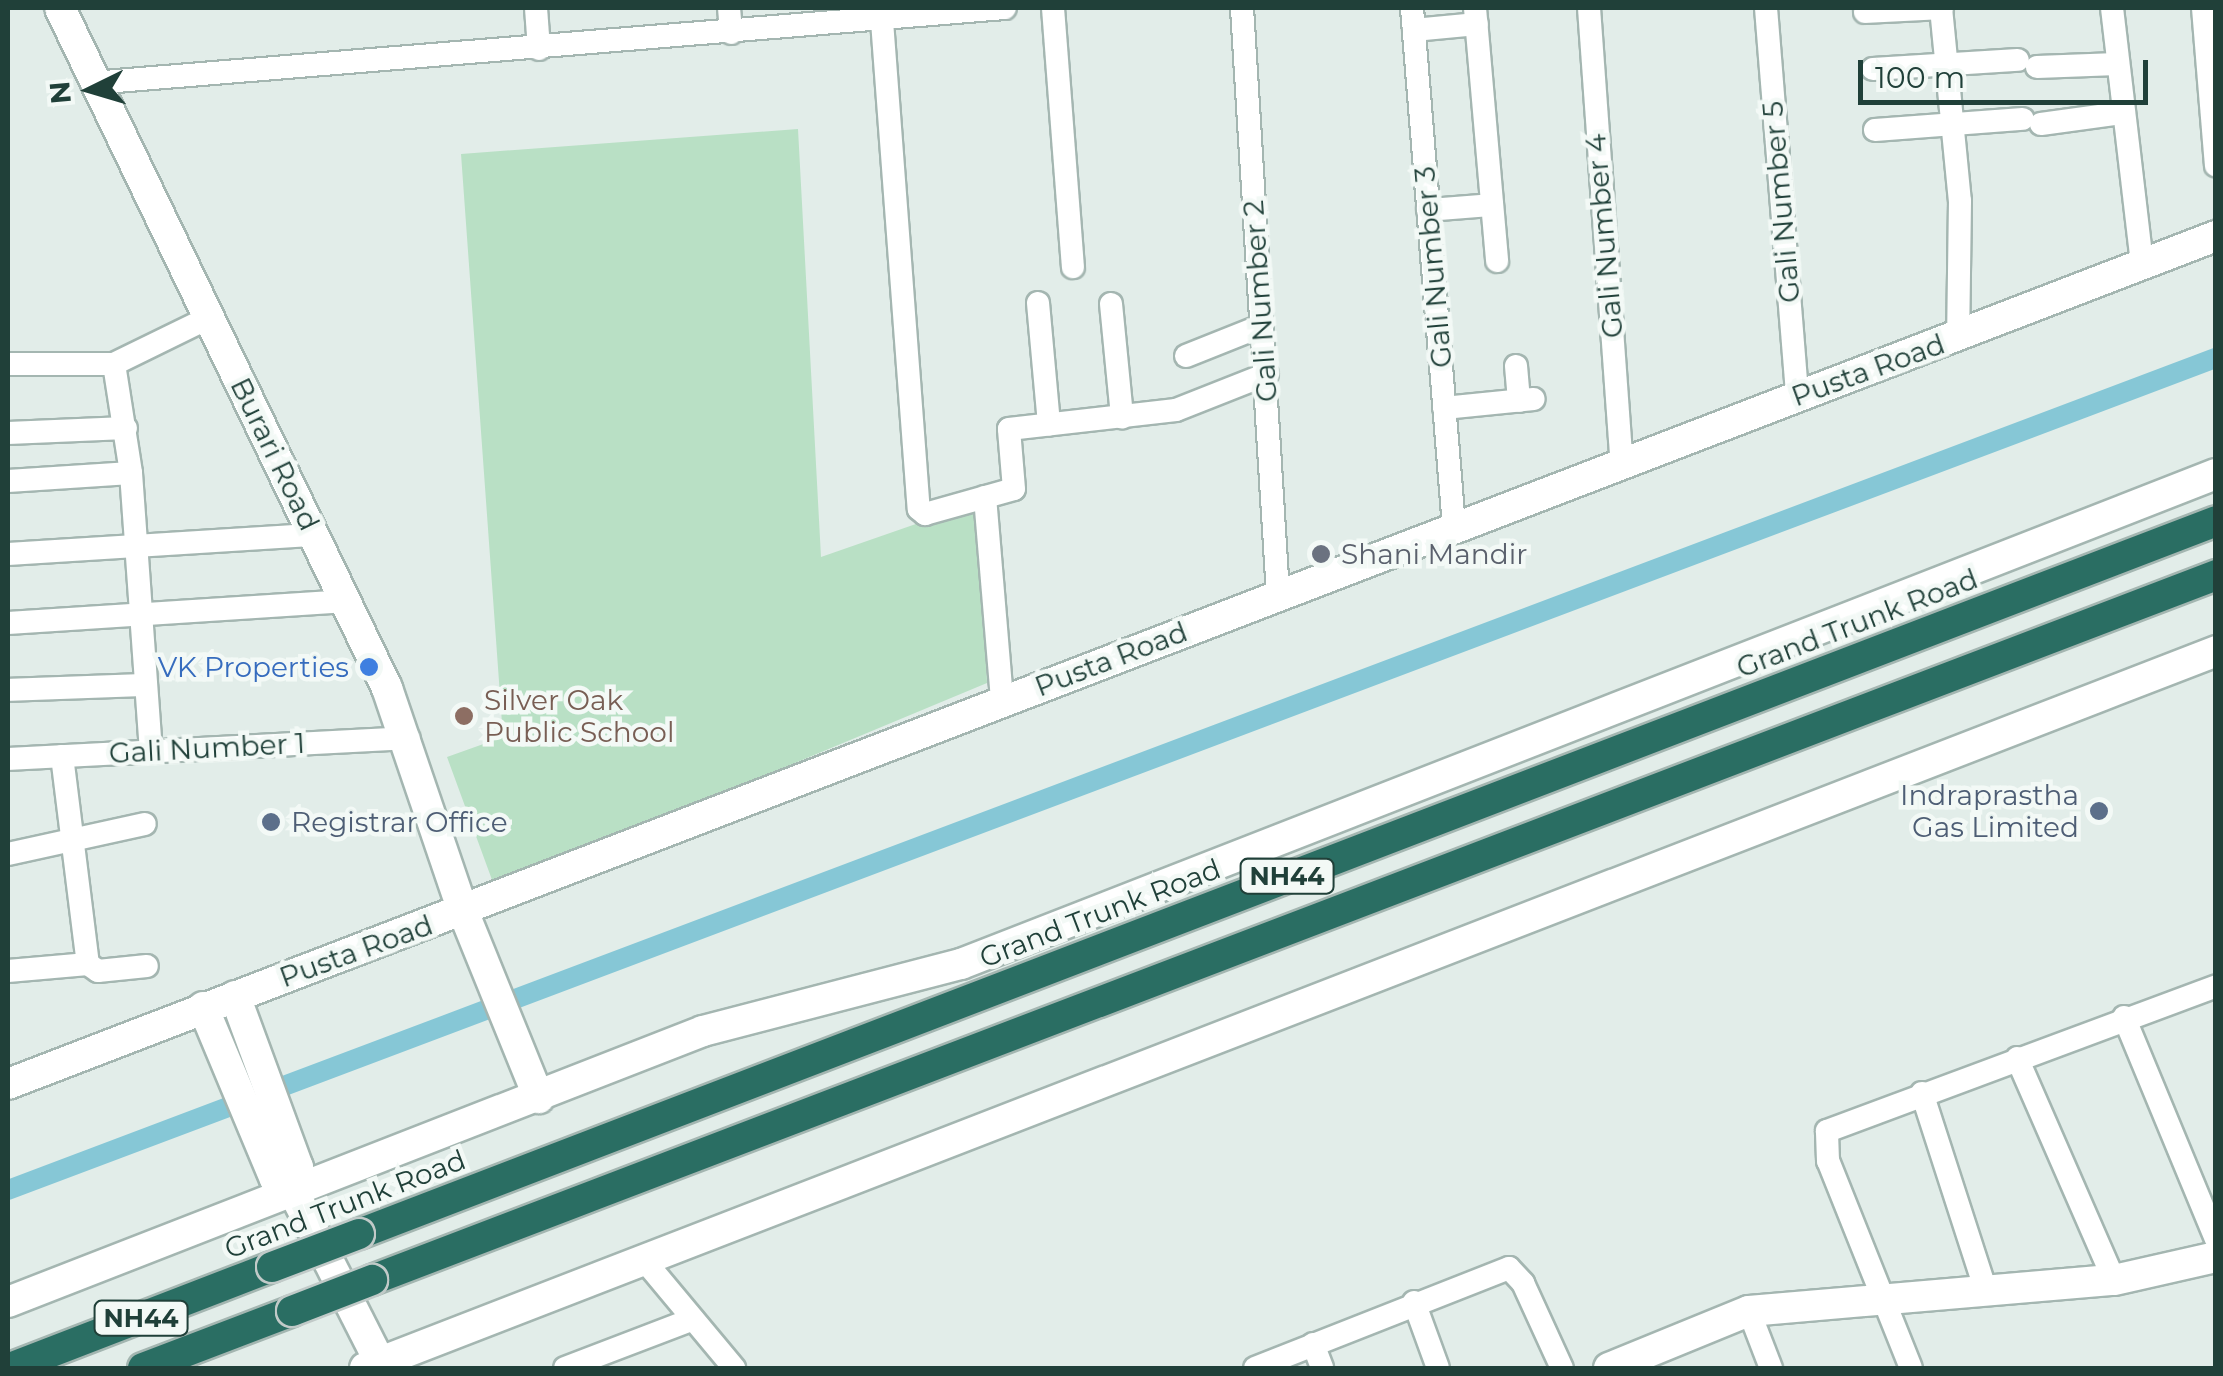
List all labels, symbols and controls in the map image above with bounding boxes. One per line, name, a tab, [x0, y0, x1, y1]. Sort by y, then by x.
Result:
north arrow	[40, 40, 140, 140]
scale bar	[1863, 40, 2153, 102]
text: 100 m	[1875, 59, 1965, 96]
text: N	[42, 80, 78, 105]
street label: Gali Number 5	[1755, 100, 1807, 304]
street label: Gali Number 4	[1578, 133, 1630, 339]
street label: Gali Number 3	[1407, 165, 1459, 369]
street label: Gali Number 2	[1236, 199, 1284, 403]
street label: Pusta Road	[1787, 327, 1949, 413]
street label: Burari Road	[224, 372, 326, 536]
place label: Shani Mandir	[1341, 537, 1527, 571]
marker: Shani Mandir	[1310, 543, 1332, 565]
street label: Grand Trunk Road	[1732, 562, 1982, 684]
street label: Pusta Road	[1030, 615, 1192, 703]
place label: VK Properties	[158, 650, 349, 684]
marker: VK Properties	[358, 656, 380, 678]
place label: Silver Oak Public School	[484, 683, 674, 749]
marker: Silver Oak Public School	[453, 705, 475, 727]
street label: Gali Number 1	[108, 726, 306, 770]
place label: Indraprastha Gas Limited	[1900, 778, 2079, 844]
marker: Indraprastha Gas Limited	[2088, 800, 2110, 822]
place label: Registrar Office	[291, 805, 508, 839]
marker: Registrar Office	[260, 811, 282, 833]
street label: Grand Trunk Road	[975, 852, 1225, 974]
road number: NH44	[1240, 856, 1334, 896]
street label: Pusta Road	[275, 908, 437, 994]
street label: Grand Trunk Road	[220, 1143, 470, 1265]
road number: NH44	[94, 1298, 188, 1338]

